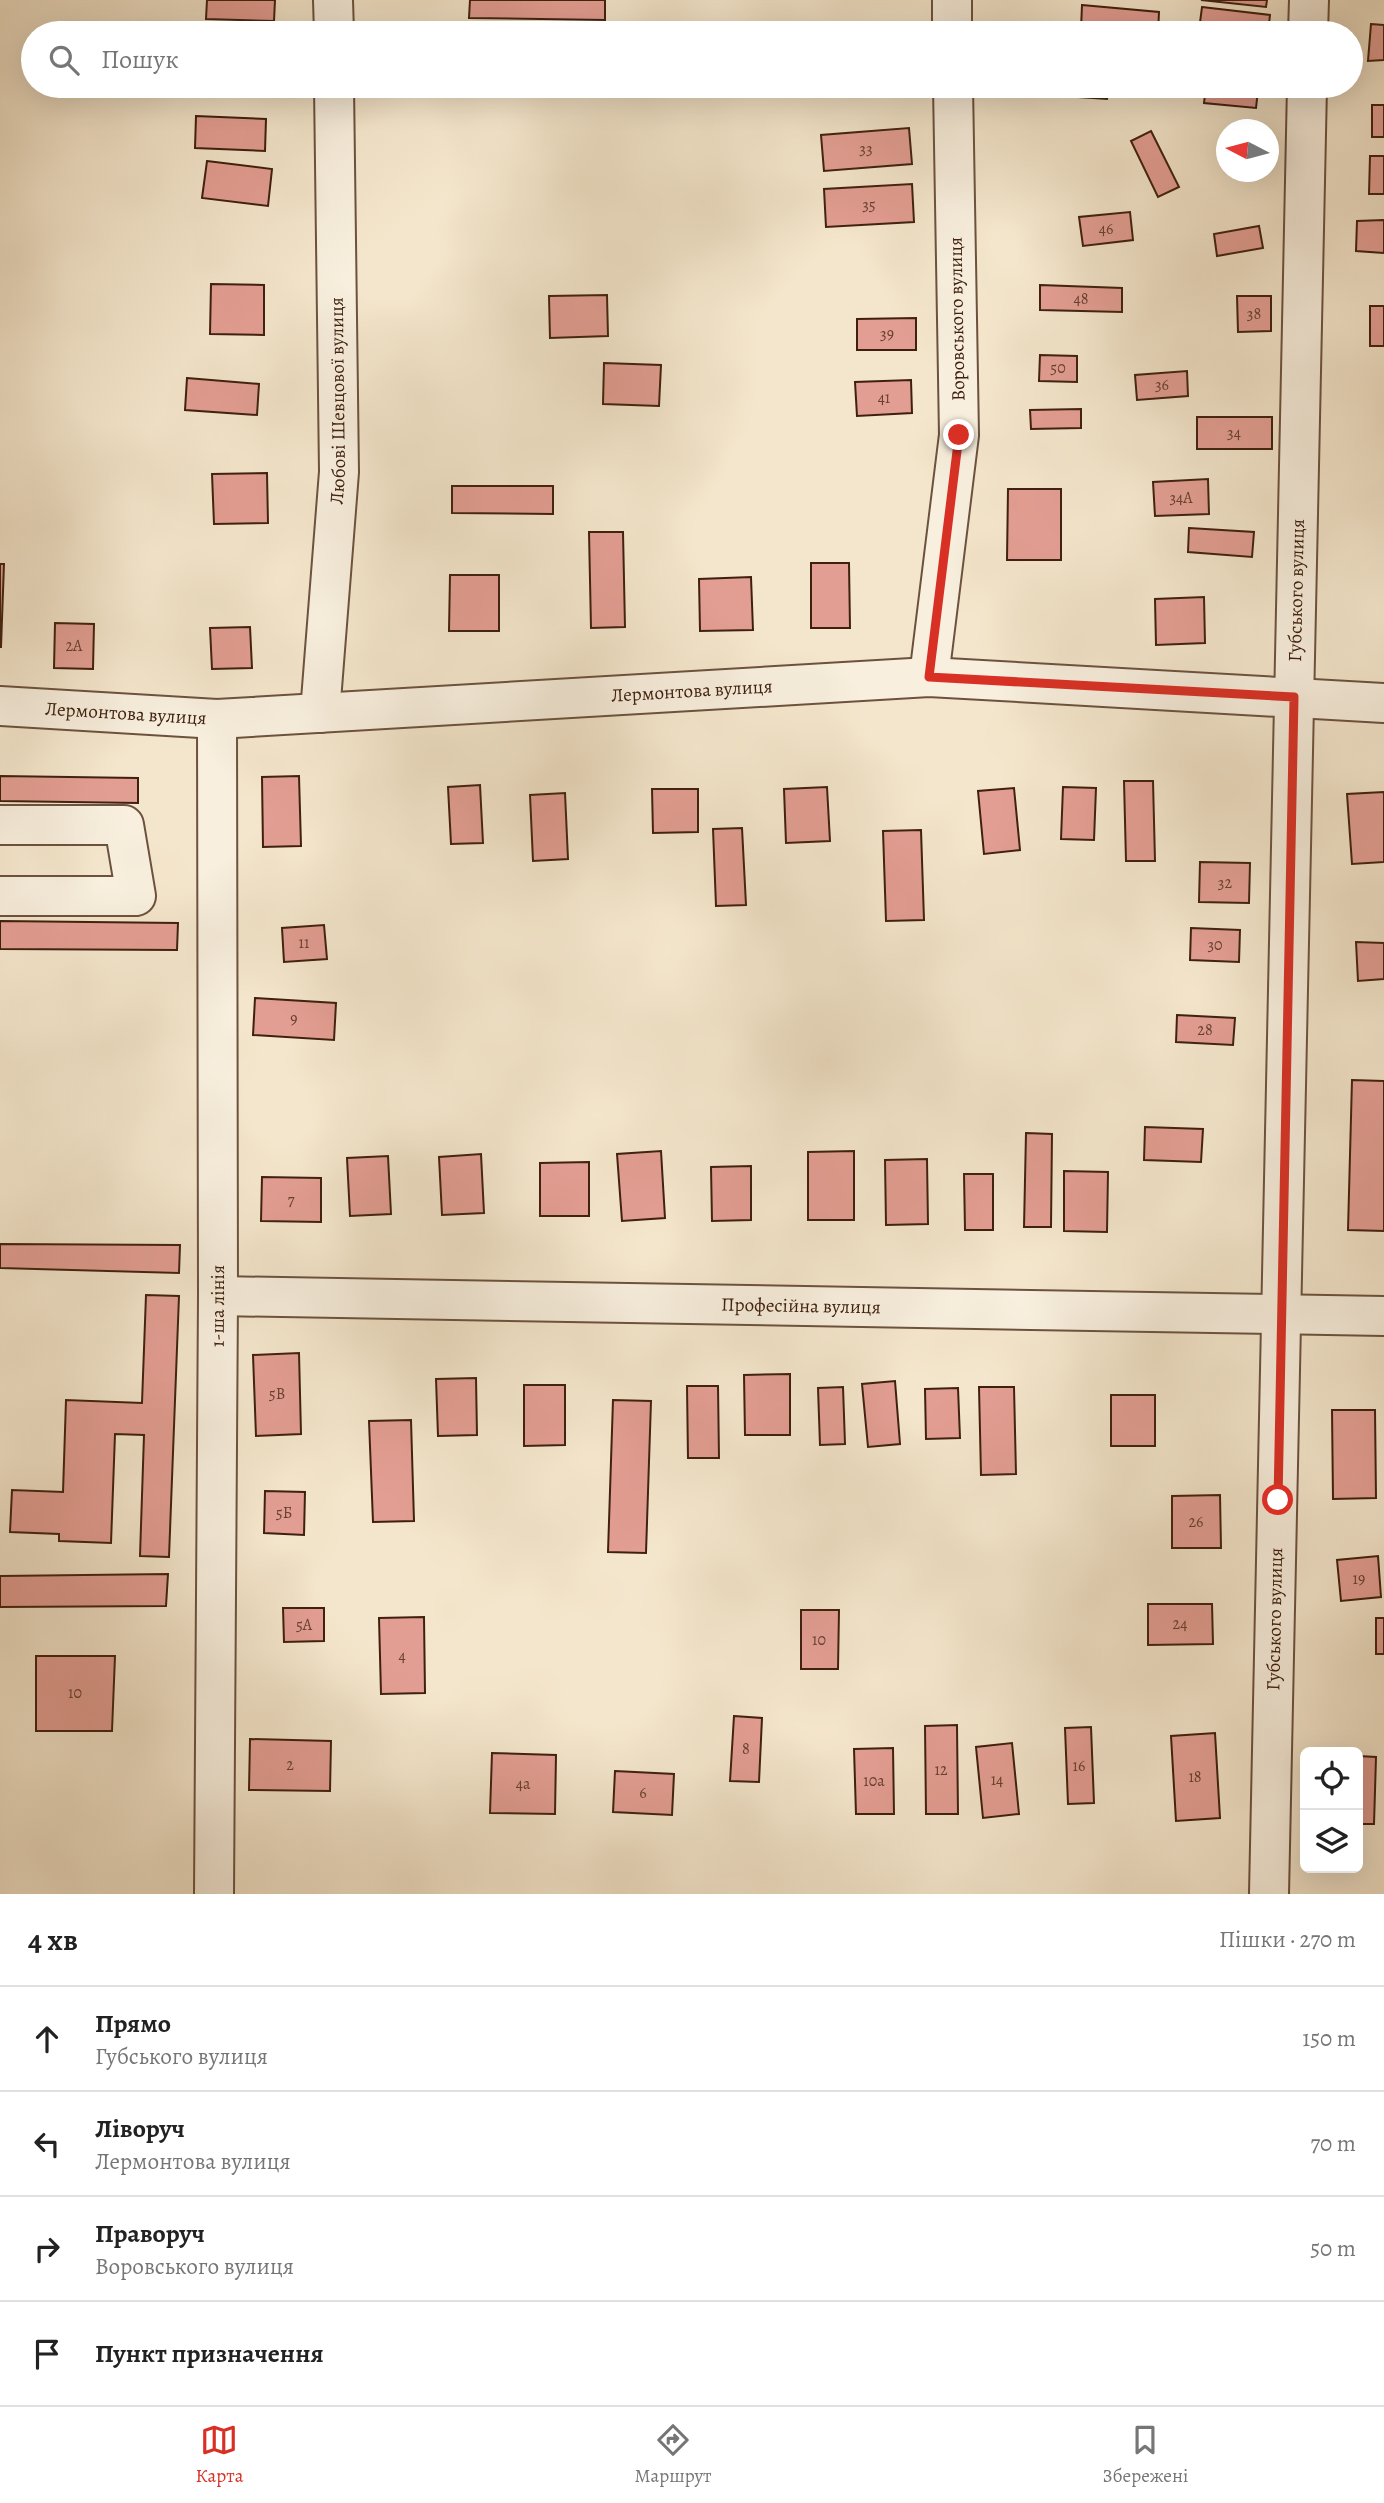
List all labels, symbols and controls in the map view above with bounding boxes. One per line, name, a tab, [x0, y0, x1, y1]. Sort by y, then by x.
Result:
search box	[21, 21, 1363, 98]
icon: search	[45, 41, 83, 79]
text: Пошук	[101, 42, 179, 77]
north arrow	[1216, 119, 1279, 182]
house number: 33	[859, 138, 873, 160]
house number: 35	[862, 194, 876, 216]
house number: 46	[1099, 218, 1113, 240]
street label: Воровського вулиця	[943, 237, 971, 401]
house number: 48	[1073, 288, 1089, 310]
street label: Любові Шевцової вулиця	[323, 297, 352, 505]
house number: 38	[1247, 303, 1261, 325]
house number: 39	[880, 323, 894, 345]
house number: 50	[1050, 357, 1066, 379]
house number: 36	[1155, 374, 1169, 396]
house number: 41	[878, 387, 891, 409]
route end	[943, 419, 974, 450]
house number: 34	[1227, 422, 1241, 444]
house number: 34А	[1169, 487, 1193, 509]
street label: Губського вулиця	[1282, 519, 1311, 662]
house number: 2А	[66, 635, 83, 657]
street label: Лермонтова вулиця	[610, 673, 773, 709]
street label: Лермонтова вулиця	[44, 696, 207, 731]
house number: 32	[1218, 872, 1233, 894]
house number: 11	[299, 932, 310, 954]
house number: 30	[1207, 934, 1223, 956]
house number: 9	[290, 1008, 298, 1030]
house number: 28	[1197, 1019, 1213, 1041]
house number: 7	[288, 1189, 295, 1211]
street label: 1-ша лінія	[205, 1265, 231, 1347]
street label: Професійна вулиця	[721, 1292, 881, 1320]
house number: 5В	[269, 1383, 285, 1405]
route start	[1262, 1484, 1293, 1515]
house number: 5Б	[276, 1502, 292, 1524]
house number: 26	[1189, 1511, 1204, 1533]
street label: Губського вулиця	[1260, 1547, 1289, 1691]
house number: 19	[1353, 1568, 1365, 1590]
house number: 24	[1173, 1613, 1187, 1635]
house number: 5А	[296, 1614, 313, 1636]
house number: 10	[812, 1629, 826, 1651]
house number: 4	[398, 1645, 406, 1667]
house number: 10	[68, 1682, 82, 1704]
house number: 8	[742, 1738, 750, 1760]
map controls	[1300, 1747, 1363, 1873]
button: locate	[1300, 1747, 1363, 1810]
house number: 2	[286, 1754, 294, 1776]
house number: 16	[1073, 1755, 1085, 1777]
house number: 12	[934, 1759, 948, 1781]
house number: 18	[1188, 1766, 1202, 1788]
house number: 14	[991, 1769, 1003, 1791]
house number: 10а	[863, 1770, 885, 1792]
house number: 4а	[516, 1773, 531, 1795]
house number: 6	[639, 1782, 647, 1804]
button: layers	[1300, 1810, 1363, 1873]
text: 4 хв	[28, 1920, 78, 1960]
text: Пішки · 270 m	[1219, 1924, 1356, 1955]
text: Прямо	[95, 2006, 171, 2041]
icon: ahead	[28, 2020, 66, 2058]
text: 150 m	[1302, 2023, 1356, 2054]
text: Губського вулиця	[95, 2041, 268, 2072]
text: Ліворуч	[95, 2111, 185, 2146]
icon: left	[28, 2125, 66, 2163]
text: 70 m	[1310, 2128, 1356, 2159]
text: Лермонтова вулиця	[95, 2146, 291, 2177]
text: Праворуч	[95, 2216, 205, 2251]
icon: right	[28, 2230, 66, 2268]
text: 50 m	[1310, 2233, 1356, 2264]
text: Воровського вулиця	[95, 2251, 294, 2282]
icon: arrive	[28, 2335, 66, 2373]
text: Пункт призначення	[95, 2336, 324, 2371]
tab: Карта	[196, 2421, 243, 2489]
tab: Маршрут	[635, 2421, 711, 2489]
tab: Збережені	[1103, 2421, 1188, 2489]

